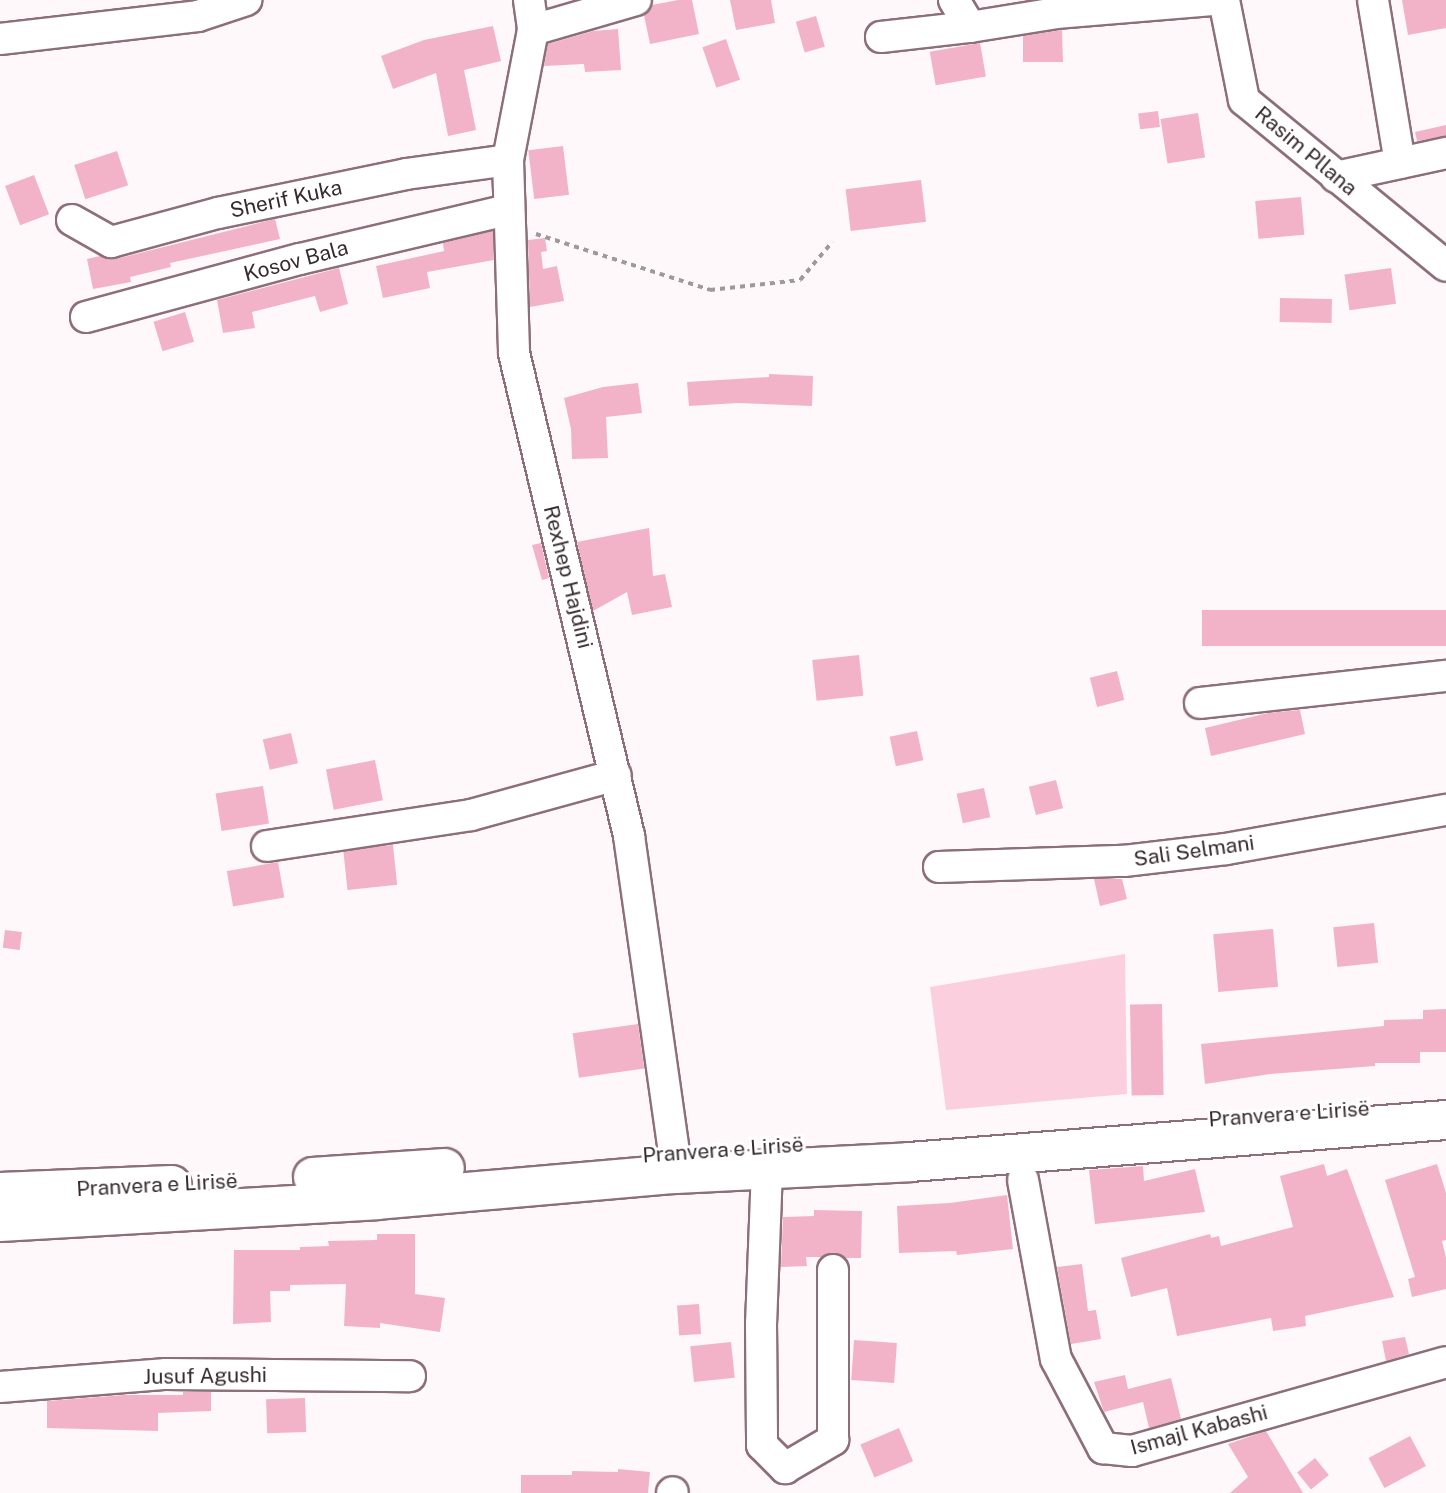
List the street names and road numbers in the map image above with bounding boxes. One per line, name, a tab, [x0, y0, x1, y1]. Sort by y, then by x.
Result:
street label: Rasim Pllana	[1250, 101, 1362, 201]
street label: Sherif Kuka	[228, 175, 344, 223]
street label: Kosov Bala	[241, 235, 351, 287]
street label: Rexhep Hajdini	[538, 503, 598, 651]
street label: Sali Selmani	[1132, 830, 1256, 872]
street label: Pranvera e Lirisë	[1207, 1096, 1371, 1132]
street label: Pranvera e Lirisë	[641, 1132, 805, 1168]
street label: Pranvera e Lirisë	[76, 1168, 238, 1202]
street label: Jusuf Agushi	[143, 1362, 267, 1390]
street label: Ismajl Kabashi	[1128, 1400, 1270, 1460]

